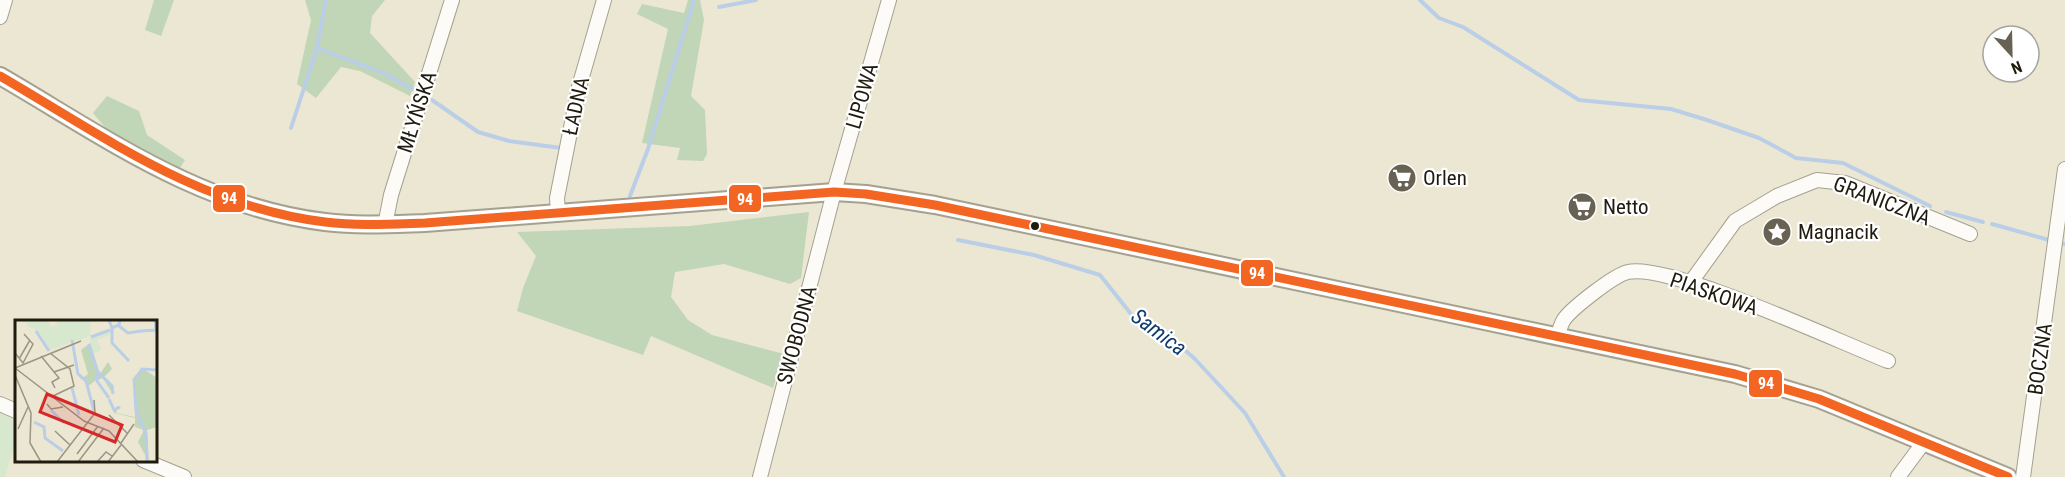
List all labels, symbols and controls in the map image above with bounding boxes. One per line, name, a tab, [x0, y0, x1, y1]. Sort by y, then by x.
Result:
north arrow	[1981, 24, 2041, 84]
text: N	[2008, 57, 2025, 78]
street label: LIPOWA	[841, 60, 883, 132]
street label: MŁYŃSKA	[393, 68, 441, 156]
street label: ŁADNA	[558, 74, 594, 138]
supermarket icon: Orlen	[1386, 162, 1418, 194]
place label: Orlen	[1423, 166, 1467, 190]
street label: GRANICZNA	[1830, 171, 1934, 231]
line badge: 94	[212, 184, 246, 213]
line badge: 94	[728, 184, 762, 213]
text: 94	[221, 189, 237, 208]
text: 94	[737, 190, 753, 209]
supermarket icon: Netto	[1566, 191, 1598, 223]
place label: Netto	[1603, 195, 1649, 219]
place icon: Magnacik	[1761, 216, 1793, 248]
unlabelled marker	[1029, 220, 1041, 232]
place label: Magnacik	[1798, 220, 1879, 244]
line badge: 94	[1240, 259, 1274, 287]
text: 94	[1249, 264, 1265, 283]
street label: PIASKOWA	[1667, 268, 1761, 320]
street label: SWOBODNA	[772, 283, 822, 387]
water label: Samica	[1127, 303, 1191, 361]
inset map	[15, 320, 158, 462]
street label: BOCZNA	[2023, 322, 2057, 396]
line badge: 94	[1748, 369, 1783, 398]
text: 94	[1758, 374, 1774, 393]

